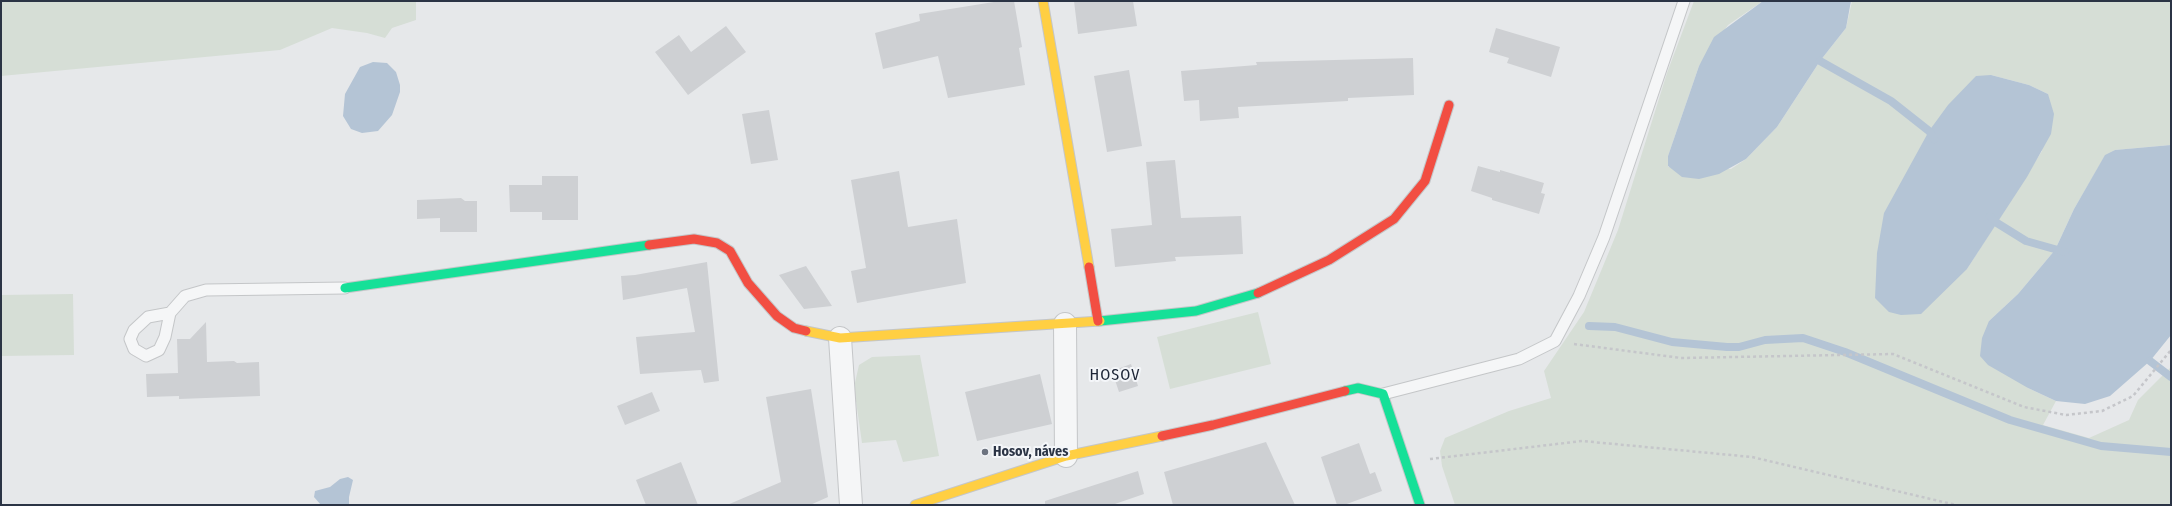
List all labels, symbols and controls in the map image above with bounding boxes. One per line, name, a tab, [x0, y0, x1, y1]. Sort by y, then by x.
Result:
district label: HOSOV	[1090, 366, 1140, 386]
place label: Hosov, náves	[993, 444, 1068, 460]
marker: Hosov, náves	[980, 447, 990, 457]

